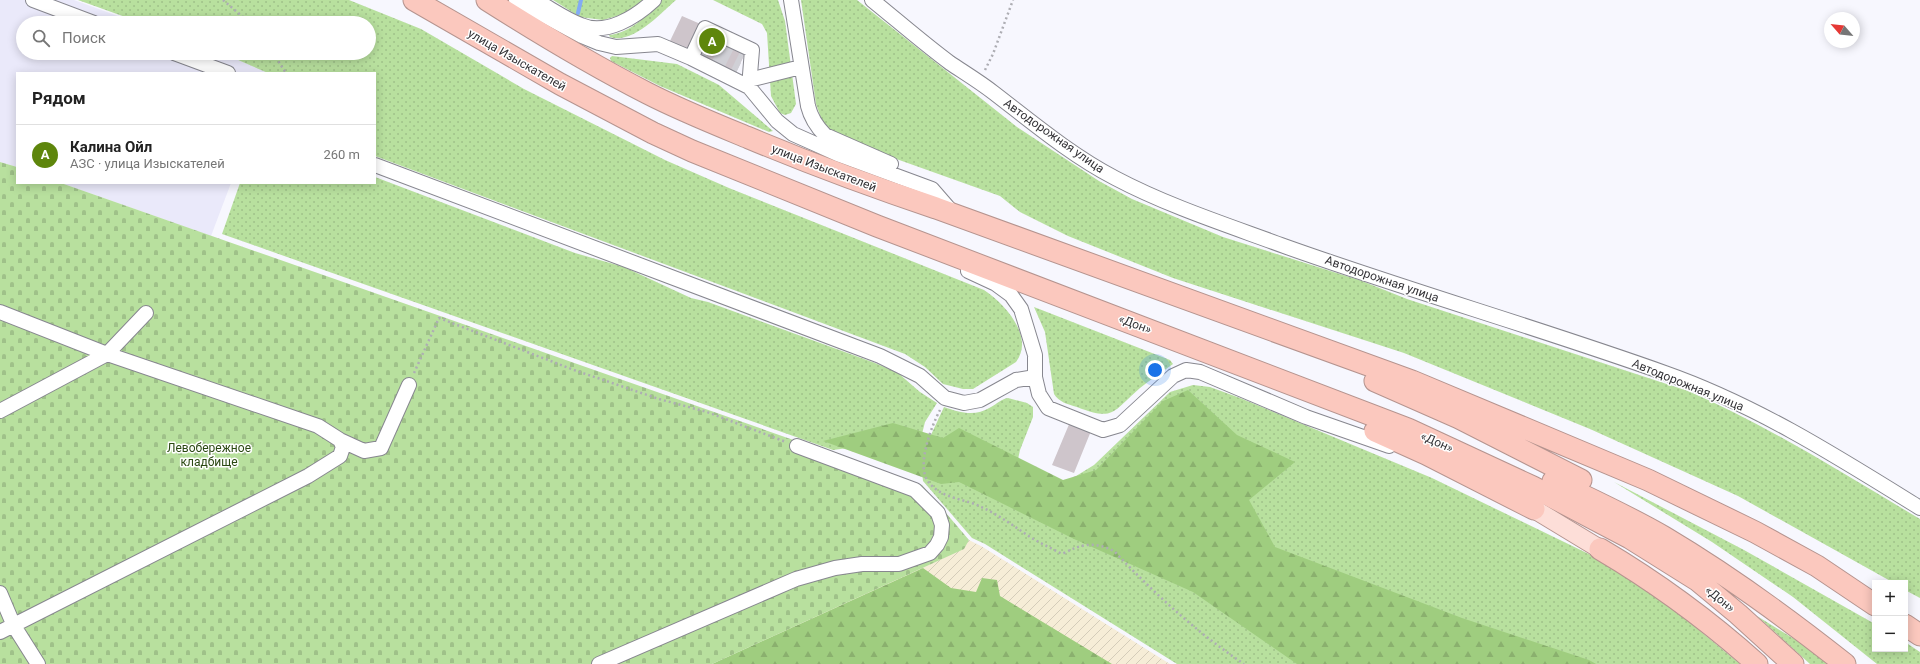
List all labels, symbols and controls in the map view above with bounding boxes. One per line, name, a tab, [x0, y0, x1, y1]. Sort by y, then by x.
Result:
north arrow	[1824, 12, 1860, 48]
search box	[16, 16, 376, 60]
street label: улица Изыскателей	[465, 26, 569, 94]
pin: A	[699, 26, 725, 56]
icon: search	[30, 27, 52, 49]
text: Поиск	[62, 29, 106, 47]
text: Рядом	[32, 88, 86, 108]
street label: Автодорожная улица	[1001, 96, 1107, 176]
text: Калина Ойл	[70, 138, 152, 156]
street label: улица Изыскателей	[770, 142, 878, 194]
text: A	[41, 147, 49, 162]
text: 260 m	[323, 147, 360, 162]
text: АЗС · улица Изыскателей	[70, 156, 225, 171]
street label: Автодорожная улица	[1323, 253, 1441, 305]
street label: «Дон»	[1117, 311, 1154, 337]
street label: Автодорожная улица	[1630, 356, 1746, 414]
your location	[1145, 360, 1165, 380]
street label: «Дон»	[1419, 429, 1456, 455]
park label: Левобережное кладбище	[167, 441, 251, 469]
map controls	[1872, 580, 1908, 652]
button: +	[1872, 580, 1908, 616]
street label: «Дон»	[1702, 583, 1738, 615]
button: −	[1872, 616, 1908, 652]

